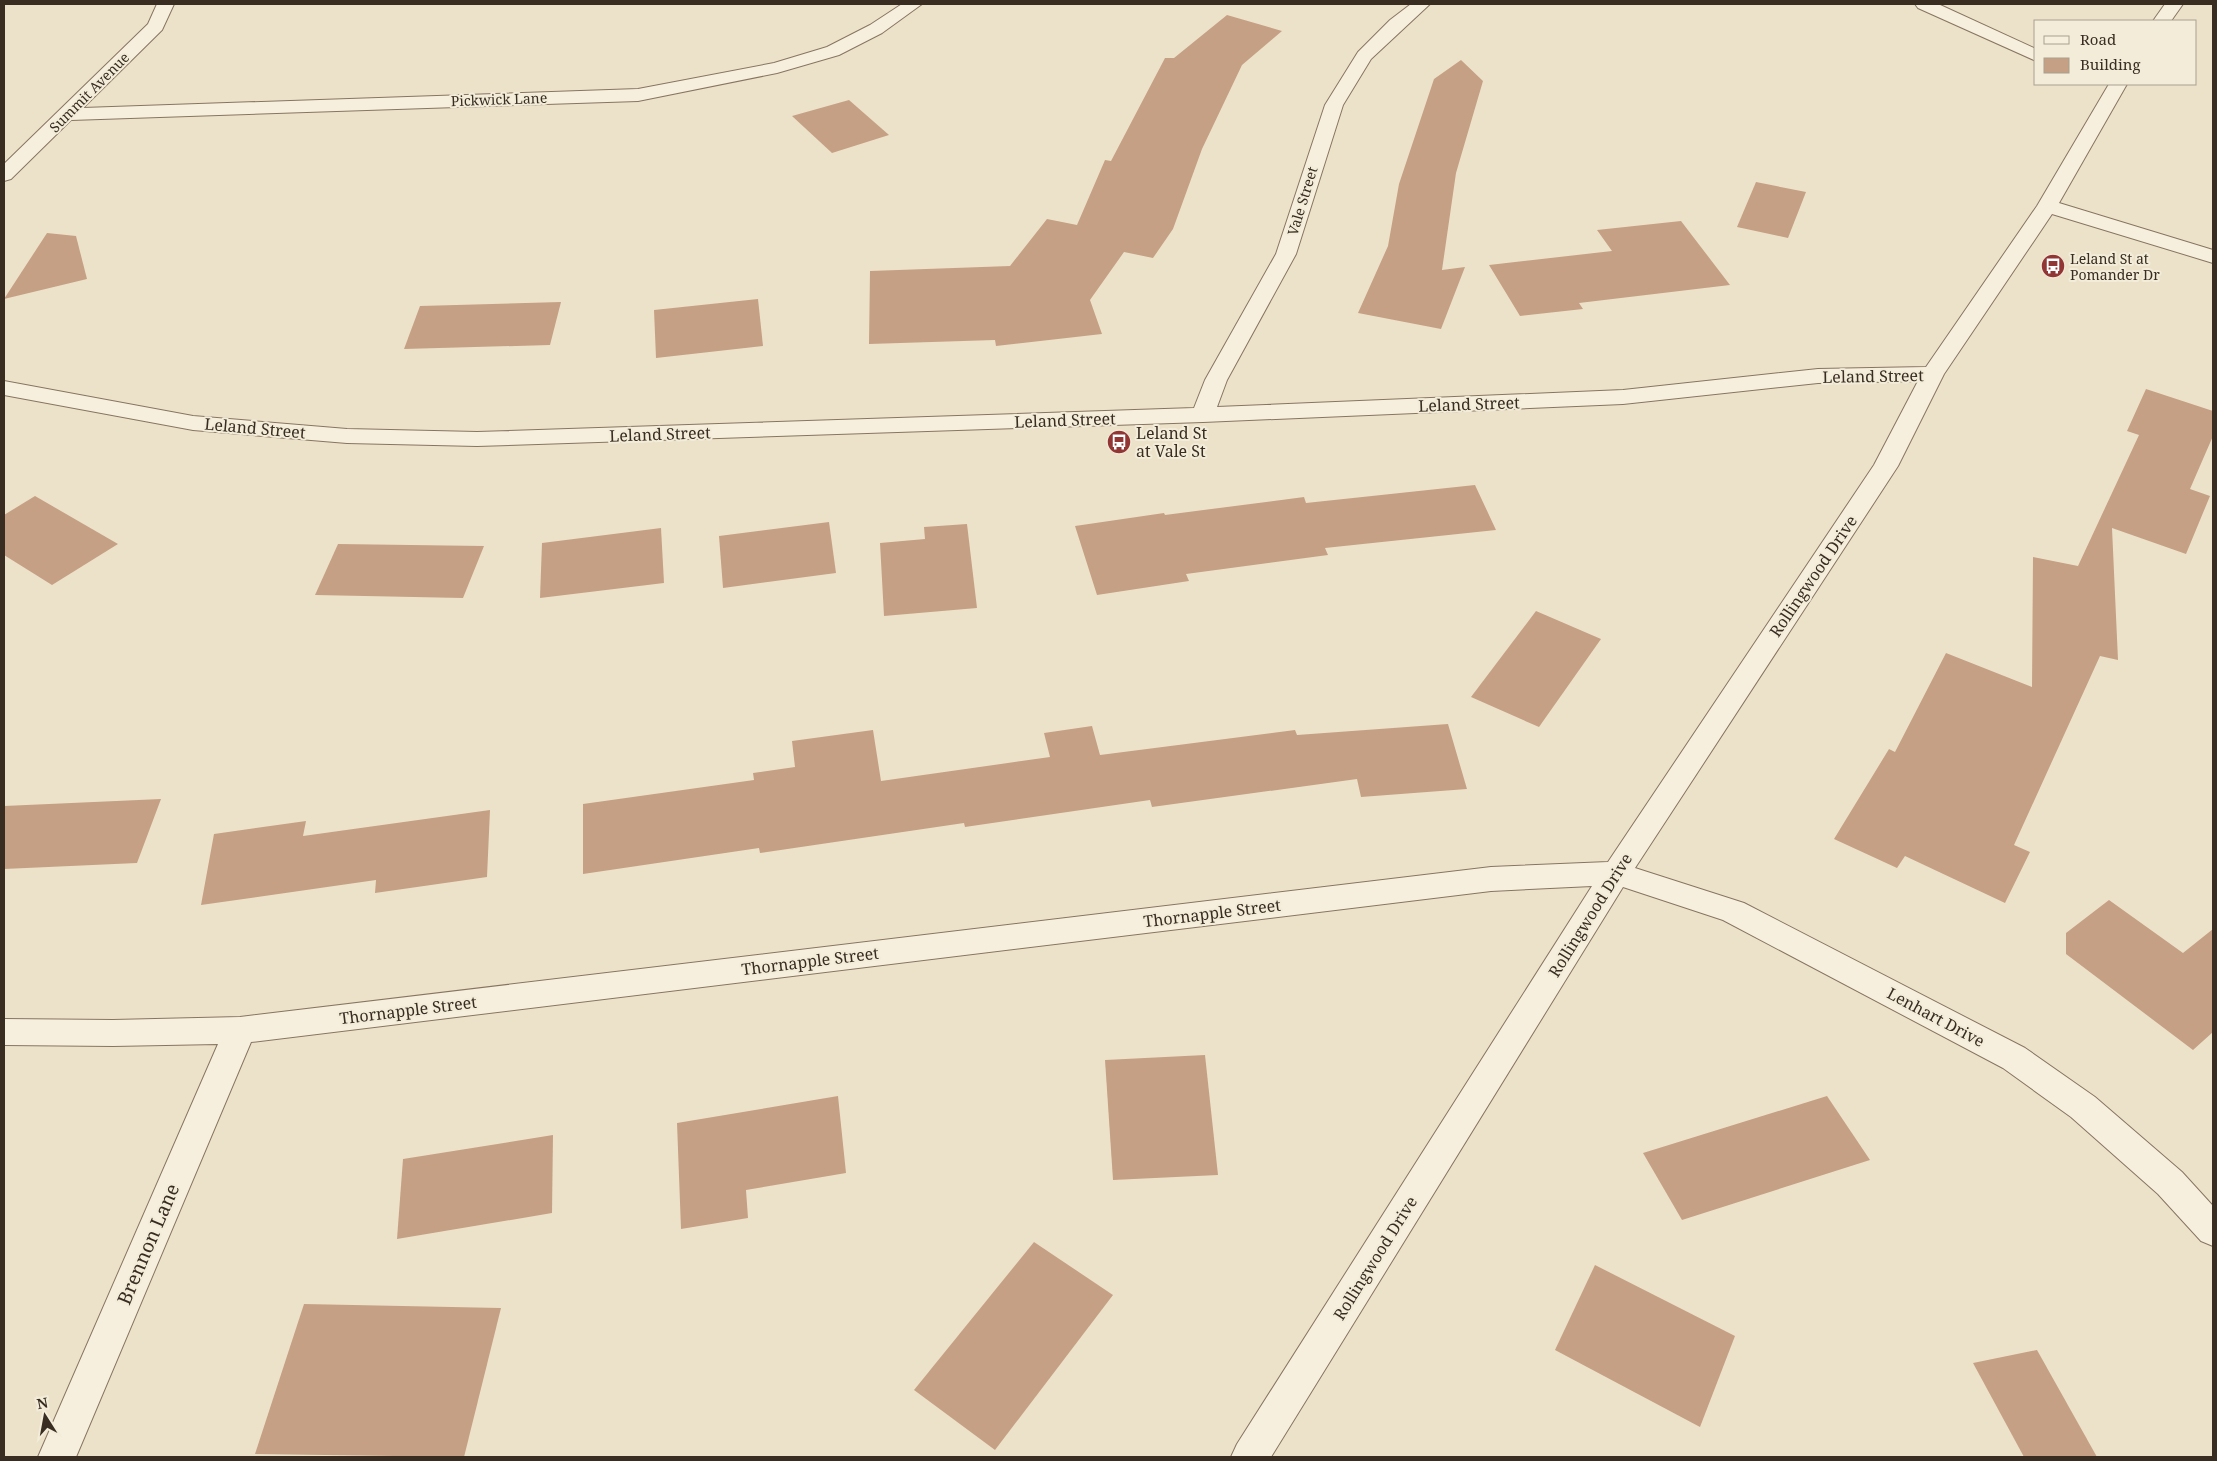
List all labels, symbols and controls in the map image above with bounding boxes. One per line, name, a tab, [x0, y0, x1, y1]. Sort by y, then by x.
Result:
legend	[2034, 20, 2197, 85]
text: Road	[2080, 29, 2116, 49]
street label: Summit Avenue	[45, 48, 133, 136]
text: Building	[2080, 54, 2141, 74]
street label: Pickwick Lane	[450, 88, 548, 110]
street label: Vale Street	[1283, 164, 1321, 238]
place label: Leland St at Pomander Dr	[2070, 249, 2160, 284]
bus stop icon: Leland St at Pomander Dr	[2040, 253, 2066, 279]
street label: Leland Street	[1822, 364, 1924, 388]
street label: Leland Street	[1418, 391, 1520, 417]
street label: Leland Street	[1014, 407, 1116, 433]
street label: Leland Street	[204, 413, 307, 443]
street label: Leland Street	[609, 421, 711, 447]
place label: Leland St at Vale St	[1136, 422, 1208, 462]
bus stop icon: Leland St at Vale St	[1106, 429, 1132, 455]
street label: Rollingwood Drive	[1764, 511, 1862, 641]
street label: Rollingwood Drive	[1543, 849, 1637, 981]
street label: Thornapple Street	[1142, 894, 1282, 932]
street label: Thornapple Street	[740, 942, 880, 980]
street label: Lenhart Drive	[1883, 982, 1989, 1052]
street label: Thornapple Street	[338, 991, 478, 1029]
street label: Brennon Lane	[111, 1179, 185, 1309]
street label: Rollingwood Drive	[1328, 1192, 1422, 1324]
north arrow	[20, 1391, 70, 1441]
text: N	[35, 1392, 50, 1413]

